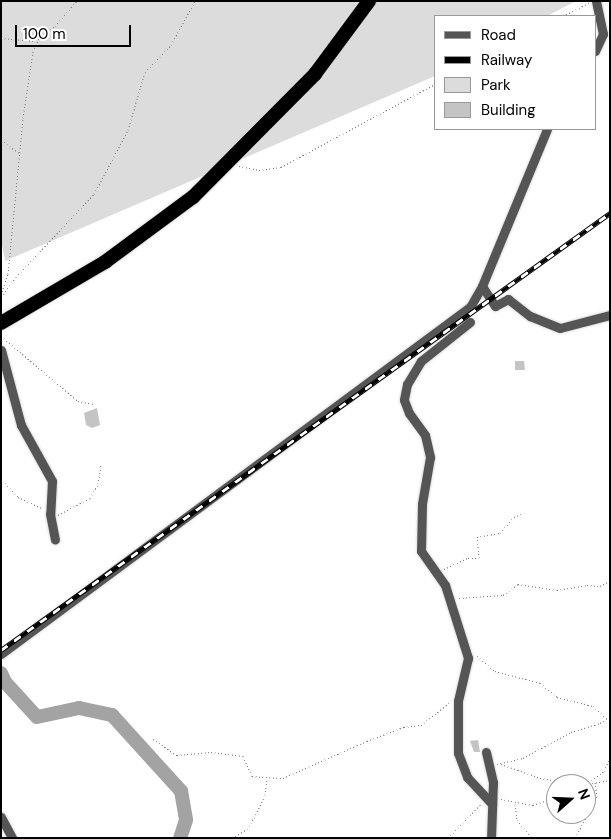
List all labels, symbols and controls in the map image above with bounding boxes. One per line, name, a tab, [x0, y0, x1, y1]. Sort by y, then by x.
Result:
scale bar	[18, 15, 134, 47]
legend	[434, 15, 596, 130]
text: 100 m	[23, 24, 66, 44]
text: Road	[481, 25, 516, 45]
text: Railway	[481, 50, 532, 70]
text: Park	[481, 75, 511, 95]
text: Building	[481, 100, 536, 120]
north arrow	[546, 774, 596, 824]
text: N	[574, 786, 594, 802]

